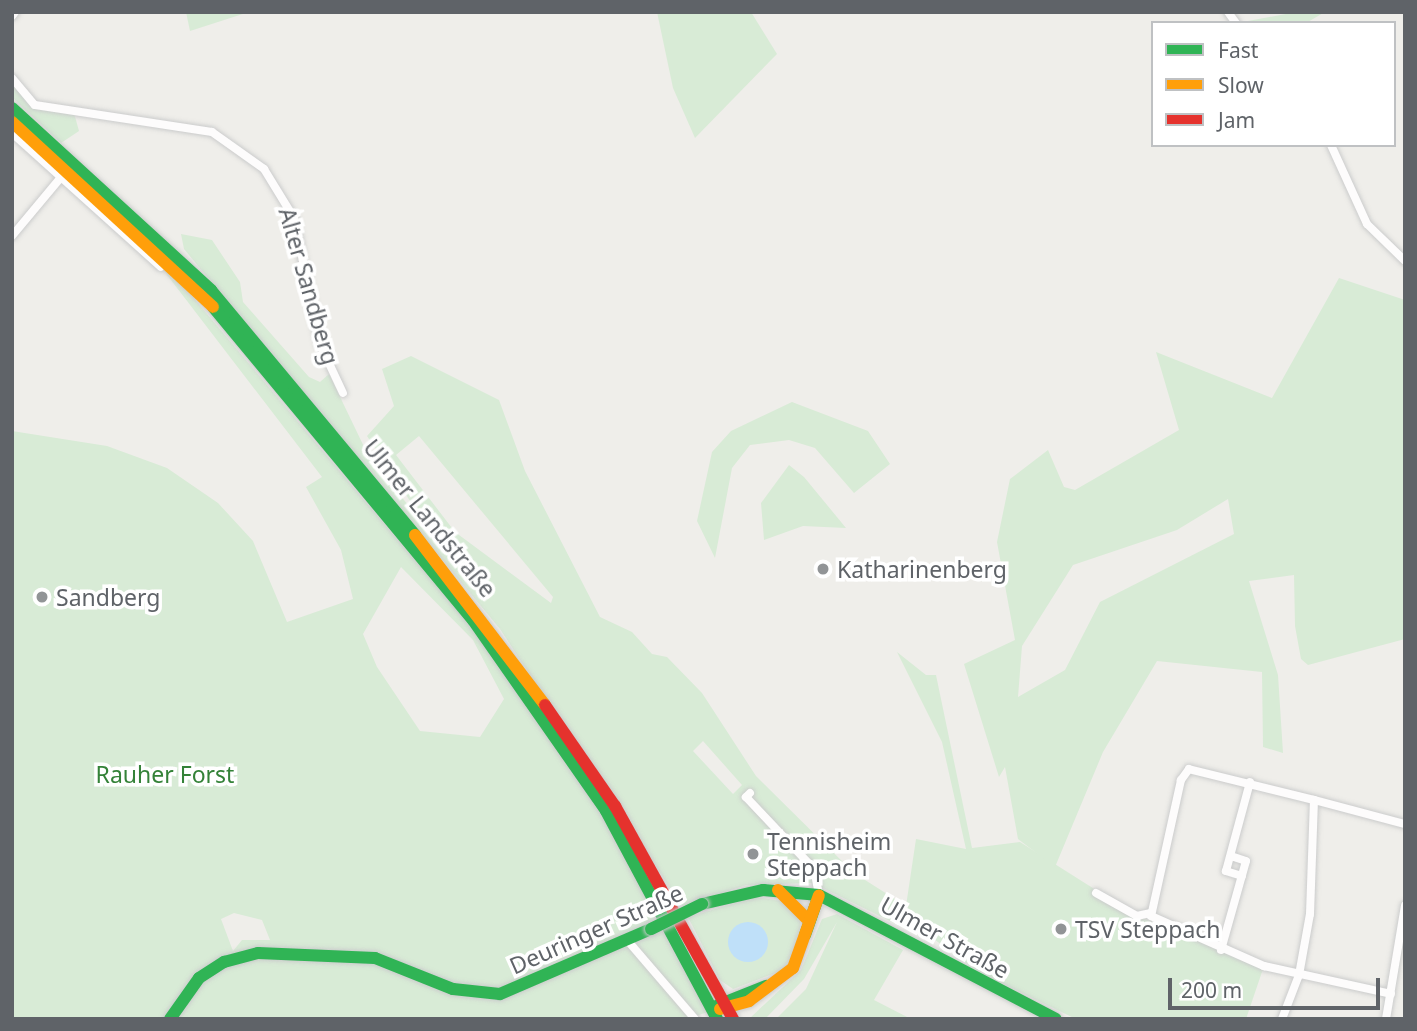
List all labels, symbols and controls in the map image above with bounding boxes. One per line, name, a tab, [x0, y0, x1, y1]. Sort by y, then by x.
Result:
legend	[1151, 21, 1396, 147]
text: Fast	[1218, 36, 1258, 64]
text: Slow	[1218, 71, 1264, 99]
text: Jam	[1218, 106, 1255, 134]
street label: Alter Sandberg	[273, 204, 345, 368]
street label: Ulmer Landstraße	[358, 434, 502, 602]
place label: Katharinenberg	[837, 555, 1007, 583]
marker: Katharinenberg	[815, 561, 831, 577]
place label: Sandberg	[56, 583, 160, 611]
marker: Sandberg	[34, 589, 50, 605]
park label: Rauher Forst	[96, 760, 234, 788]
place label: Tennisheim Steppach	[767, 827, 891, 881]
marker: Tennisheim Steppach	[745, 846, 761, 862]
street label: Deuringer Straße	[505, 878, 687, 980]
street label: Ulmer Straße	[876, 890, 1014, 984]
place label: TSV Steppach	[1075, 915, 1221, 943]
marker: TSV Steppach	[1053, 921, 1069, 937]
scale bar	[1172, 964, 1384, 1008]
text: 200 m	[1181, 976, 1242, 1004]

